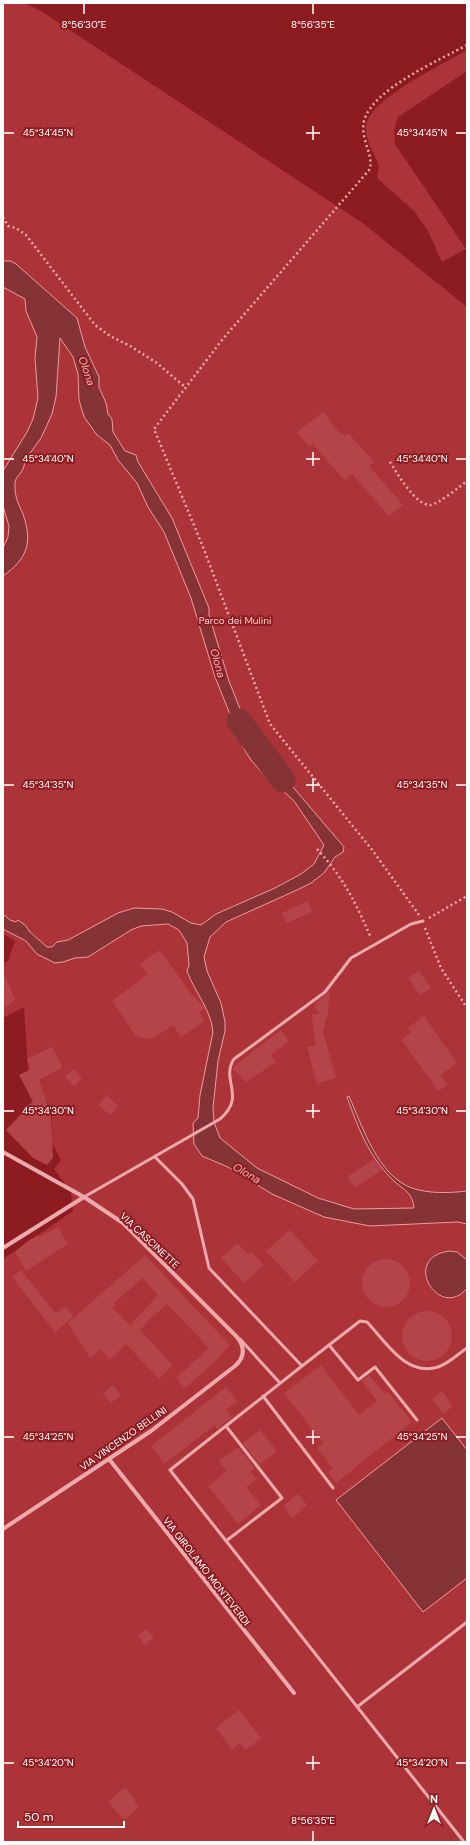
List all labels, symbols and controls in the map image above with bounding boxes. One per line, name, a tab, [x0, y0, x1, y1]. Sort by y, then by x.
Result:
text: 8°56'30"E	[62, 18, 107, 31]
text: 8°56'35"E	[291, 18, 335, 31]
text: 45°34'45"N	[23, 126, 73, 139]
text: 45°34'45"N	[397, 126, 447, 139]
water label: Olona	[75, 355, 99, 387]
text: 45°34'40"N	[22, 452, 74, 465]
text: 45°34'40"N	[396, 452, 448, 465]
park label: Parco dei Mulini	[199, 614, 271, 627]
water label: Olona	[207, 647, 229, 679]
text: 45°34'35"N	[23, 778, 73, 791]
text: 45°34'35"N	[397, 778, 447, 791]
text: 45°34'30"N	[22, 1104, 74, 1117]
text: 45°34'30"N	[396, 1104, 448, 1117]
water label: Olona	[231, 1159, 263, 1187]
street label: VIA CASCINETTE	[117, 1209, 182, 1272]
street label: VIA VINCENZO BELLINI	[77, 1403, 169, 1473]
text: 45°34'25"N	[23, 1430, 73, 1443]
text: 45°34'25"N	[397, 1430, 447, 1443]
street label: VIA GIROLAMO MONTEVERDI	[160, 1514, 253, 1628]
text: 45°34'20"N	[22, 1756, 74, 1769]
text: 45°34'20"N	[396, 1756, 448, 1769]
north arrow	[414, 1789, 454, 1829]
text: N	[430, 1792, 438, 1806]
scale bar	[18, 1803, 124, 1829]
text: 50 m	[24, 1809, 53, 1825]
text: 8°56'35"E	[291, 1814, 335, 1827]

